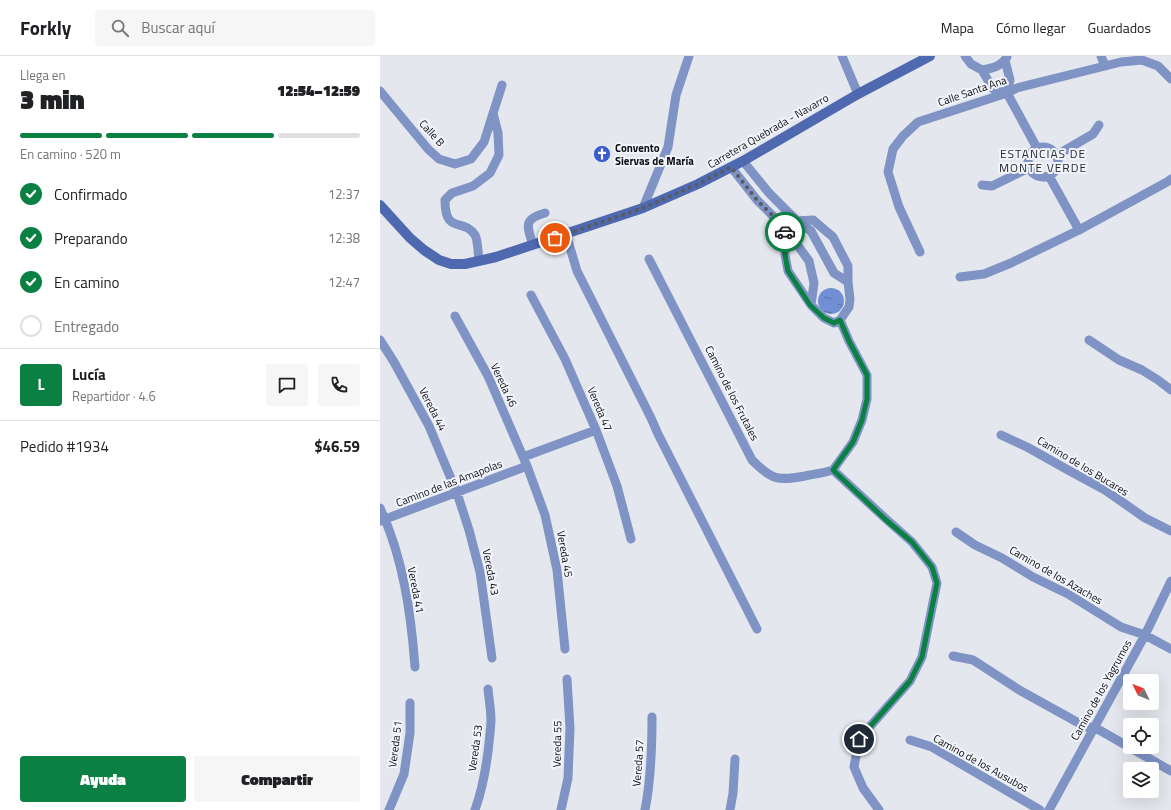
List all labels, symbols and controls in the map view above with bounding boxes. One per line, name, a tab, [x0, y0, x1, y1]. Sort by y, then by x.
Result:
search box	[95, 10, 375, 46]
text: Forkly	[20, 13, 71, 42]
text: Buscar aquí	[141, 16, 215, 39]
icon: search	[109, 17, 131, 39]
text: Mapa	[941, 17, 974, 38]
text: Cómo llegar	[996, 17, 1066, 38]
text: Guardados	[1088, 17, 1151, 38]
text: Llega en	[20, 65, 65, 85]
street label: Calle Santa Ana	[936, 72, 1009, 110]
text: 12:54–12:59	[277, 79, 360, 102]
text: 3 min	[20, 80, 85, 119]
street label: Carretera Quebrada - Navarro	[705, 90, 832, 172]
street label: Calle B	[416, 116, 449, 150]
place label: Convento Siervas de María	[615, 140, 694, 169]
text: En camino · 520 m	[20, 144, 121, 164]
church icon: Convento Siervas de María	[592, 144, 612, 164]
district label: ESTANCIAS DE MONTE VERDE	[999, 144, 1087, 177]
icon: check	[20, 183, 42, 205]
text: Confirmado	[54, 183, 127, 206]
text: 12:37	[328, 184, 360, 204]
courier	[765, 212, 805, 252]
pin	[538, 221, 572, 255]
icon: car	[774, 221, 796, 243]
icon: check	[20, 227, 42, 249]
text: Preparando	[54, 227, 128, 250]
icon: bag	[544, 227, 566, 249]
text: 12:38	[328, 228, 360, 248]
icon: check	[20, 271, 42, 293]
text: En camino	[54, 271, 120, 294]
text: 12:47	[328, 272, 360, 292]
text: Entregado	[54, 315, 119, 338]
street label: Camino de los Frutales	[701, 343, 763, 443]
street label: Vereda 46	[487, 360, 521, 410]
text: Lucía	[72, 363, 106, 386]
button: chat	[266, 364, 308, 406]
button: phone	[318, 364, 360, 406]
text: L	[37, 373, 45, 396]
street label: Vereda 44	[415, 384, 451, 434]
street label: Vereda 47	[583, 384, 617, 434]
text: Repartidor · 4.6	[72, 386, 156, 406]
street label: Camino de los Bucares	[1034, 432, 1132, 500]
text: Pedido #1934	[20, 435, 109, 458]
text: $46.59	[314, 435, 360, 458]
street label: Camino de las Amapolas	[394, 455, 504, 511]
street label: Vereda 45	[553, 529, 577, 579]
street label: Camino de los Azaches	[1006, 542, 1106, 608]
street label: Vereda 43	[479, 547, 503, 597]
street label: Vereda 41	[404, 565, 428, 615]
street label: Camino de los Yagrumos	[1067, 637, 1135, 743]
north arrow	[1123, 674, 1159, 710]
map controls	[1123, 674, 1159, 798]
button: locate	[1123, 718, 1159, 754]
street label: Vereda 51	[384, 720, 406, 768]
street label: Vereda 55	[549, 720, 565, 768]
pin	[842, 722, 876, 756]
street label: Vereda 53	[464, 724, 486, 772]
icon: home	[848, 728, 870, 750]
street label: Camino de los Ausubos	[930, 730, 1032, 796]
street label: Vereda 57	[628, 739, 648, 787]
button: Ayuda	[20, 756, 186, 802]
button: Compartir	[194, 756, 360, 802]
button: layers	[1123, 762, 1159, 798]

